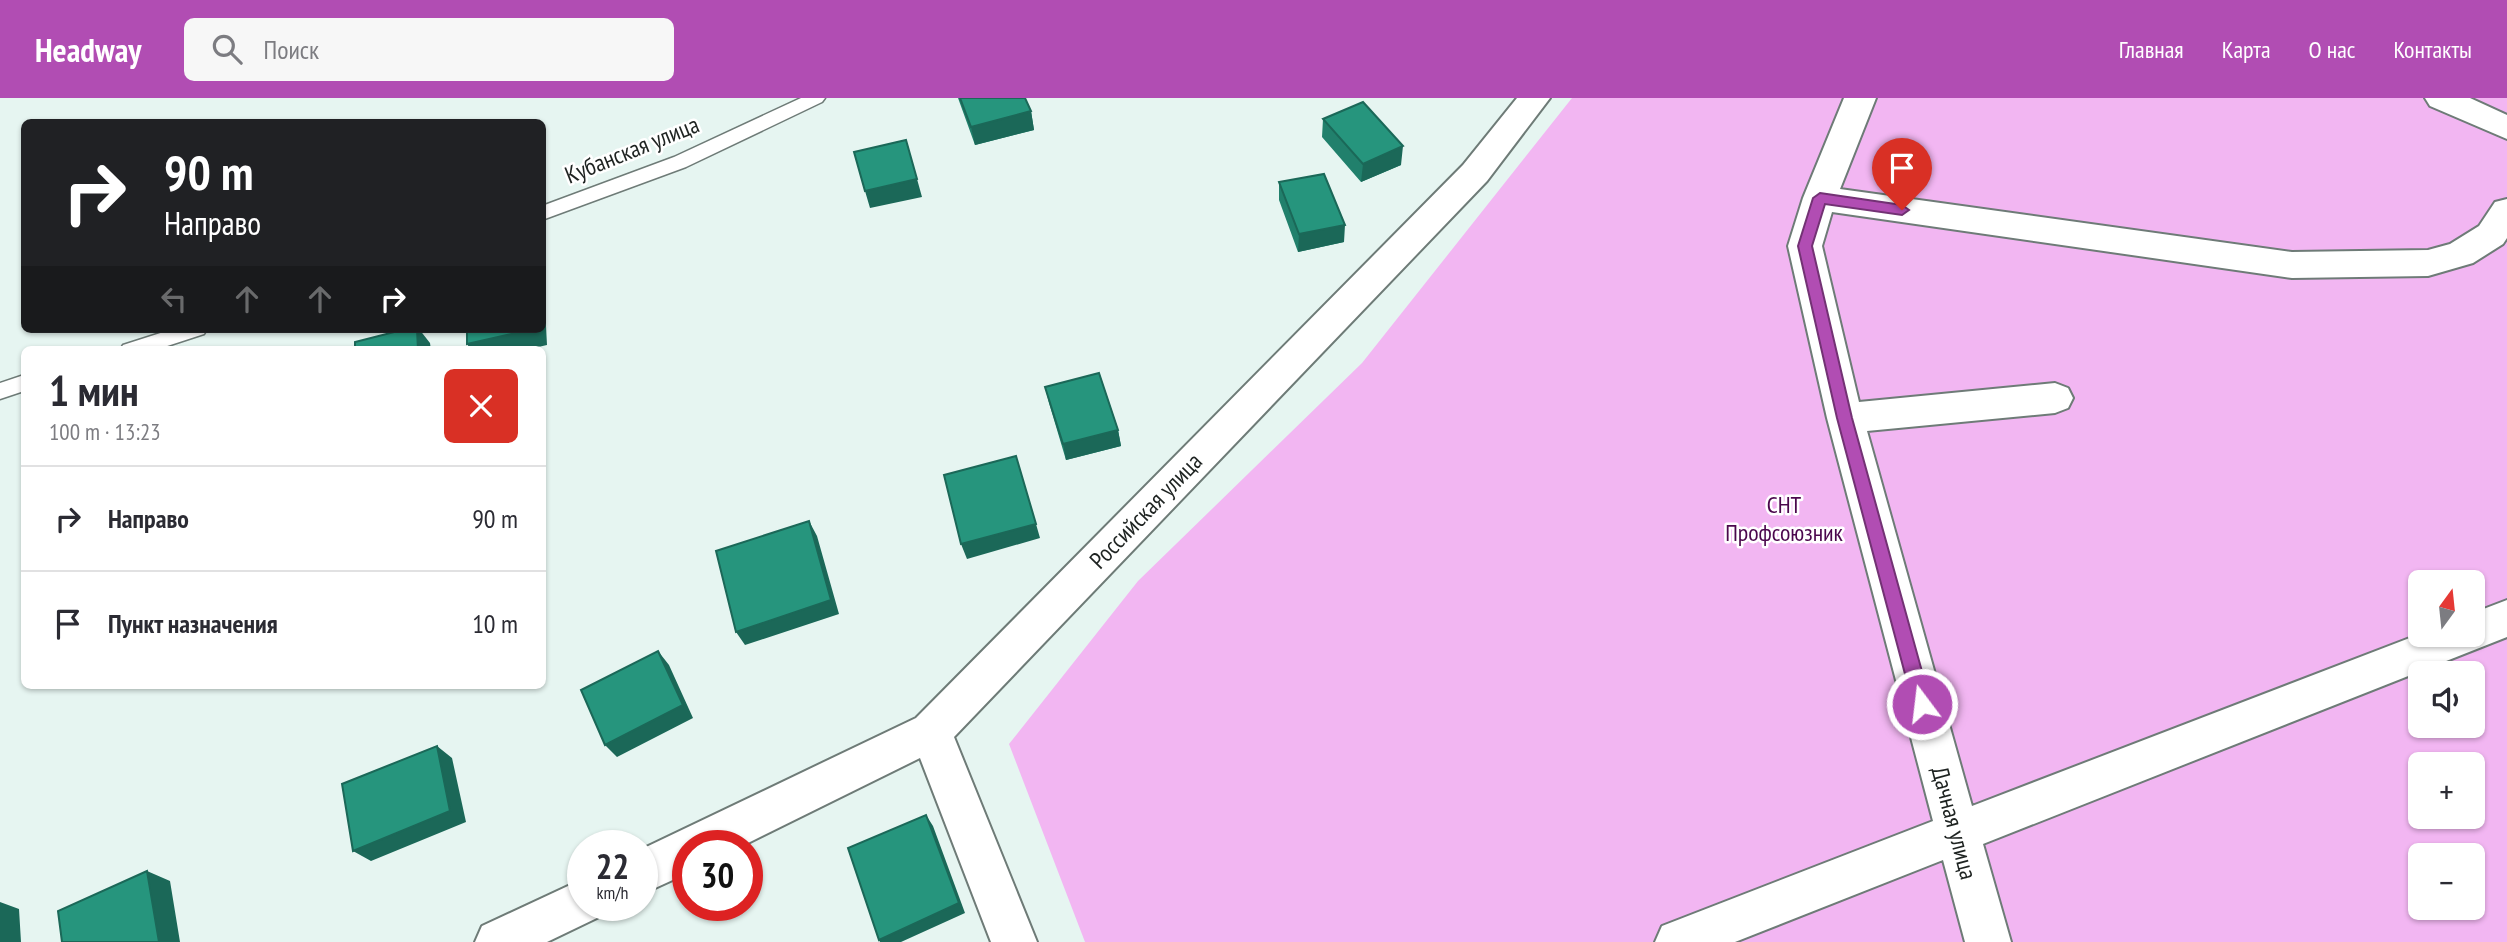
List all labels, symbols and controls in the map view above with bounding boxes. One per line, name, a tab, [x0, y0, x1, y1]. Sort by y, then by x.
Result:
search box	[184, 18, 674, 81]
text: Headway	[35, 28, 142, 71]
icon: search	[208, 30, 246, 68]
text: Поиск	[264, 33, 319, 66]
text: Главная	[2119, 34, 2184, 65]
text: Карта	[2222, 34, 2271, 65]
text: О нас	[2309, 34, 2355, 65]
text: Контакты	[2393, 34, 2472, 65]
street label: Кубанская улица	[560, 109, 703, 191]
pin	[1872, 138, 1932, 210]
text: 90 m	[164, 140, 253, 204]
icon: right	[49, 147, 140, 238]
icon: arrive	[1883, 149, 1921, 187]
text: Направо	[164, 202, 261, 244]
icon: left	[155, 280, 193, 318]
icon: ahead	[228, 280, 266, 318]
icon: ahead	[301, 280, 339, 318]
icon: right	[374, 280, 412, 318]
text: 1 мин	[49, 363, 139, 418]
button: close	[444, 369, 518, 443]
text: 100 m · 13:23	[49, 417, 161, 446]
street label: Российская улица	[1083, 446, 1209, 575]
park label: СНТ Профсоюзник	[1725, 489, 1844, 548]
icon: right	[49, 500, 87, 538]
text: Направо	[108, 502, 189, 535]
text: 90 m	[472, 502, 518, 535]
north arrow	[2408, 570, 2485, 648]
map controls	[2408, 570, 2485, 920]
icon: arrive	[49, 605, 87, 643]
text: Пункт назначения	[108, 607, 278, 640]
text: 10 m	[472, 607, 518, 640]
button: sound	[2408, 661, 2485, 738]
position arrow	[1885, 667, 1959, 741]
button: +	[2408, 752, 2485, 829]
street label: Дачная улица	[1925, 763, 1984, 883]
speed limit sign: 30	[672, 830, 763, 921]
text: 22	[596, 843, 629, 889]
button: −	[2408, 843, 2485, 920]
text: km/h	[597, 881, 628, 904]

